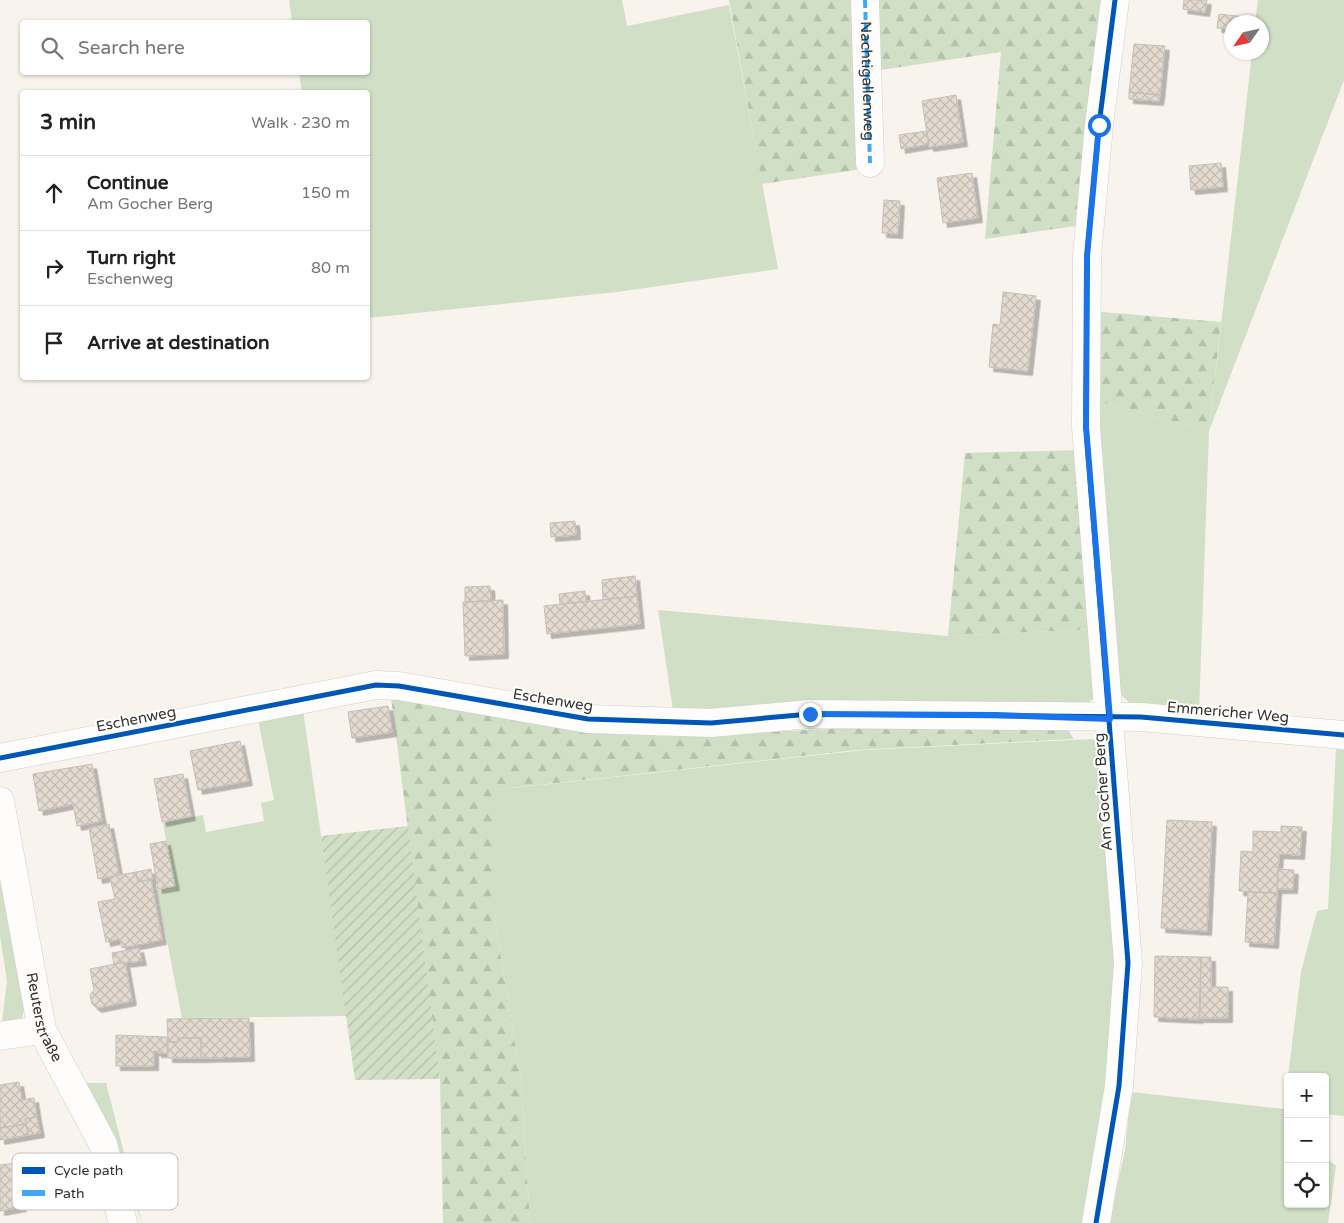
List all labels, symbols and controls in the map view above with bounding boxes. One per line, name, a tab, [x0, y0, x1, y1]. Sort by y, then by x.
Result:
north arrow	[1224, 15, 1269, 60]
search box	[20, 20, 370, 75]
street label: Nachtigallenweg	[857, 21, 878, 141]
icon: search	[38, 34, 66, 62]
text: Search here	[78, 37, 185, 59]
text: 3 min	[40, 110, 96, 135]
text: Walk · 230 m	[251, 113, 350, 133]
route start	[1088, 114, 1111, 137]
text: Continue	[87, 172, 169, 194]
icon: ahead	[40, 179, 68, 207]
text: 150 m	[301, 183, 350, 203]
text: Am Gocher Berg	[87, 194, 213, 214]
text: Turn right	[87, 247, 175, 269]
icon: right	[40, 254, 68, 282]
text: 80 m	[311, 258, 350, 278]
text: Eschenweg	[87, 269, 173, 289]
icon: arrive	[40, 329, 68, 357]
text: Arrive at destination	[87, 332, 270, 354]
street label: Eschenweg	[512, 685, 594, 715]
street label: Emmericher Weg	[1166, 698, 1290, 726]
street label: Eschenweg	[95, 702, 177, 736]
route end	[799, 703, 822, 726]
street label: Am Gocher Berg	[1090, 732, 1116, 852]
street label: Reuterstraße	[23, 971, 66, 1065]
map controls	[1284, 1073, 1329, 1208]
button: +	[1284, 1073, 1329, 1118]
button: −	[1284, 1118, 1329, 1163]
legend	[12, 1153, 178, 1210]
text: Cycle path	[54, 1162, 123, 1179]
button: locate	[1284, 1163, 1329, 1208]
text: Path	[54, 1185, 85, 1202]

